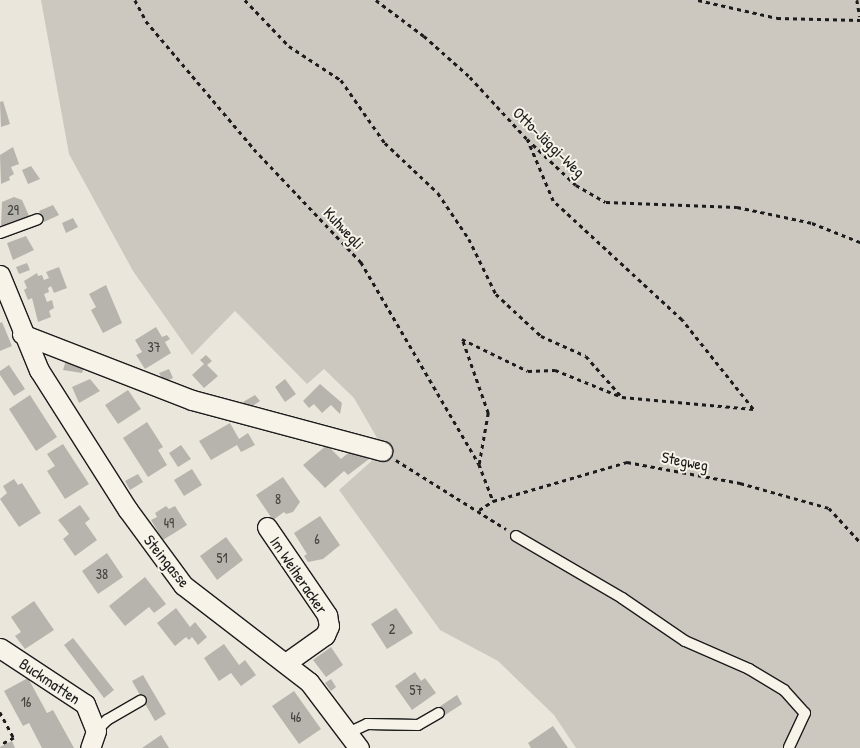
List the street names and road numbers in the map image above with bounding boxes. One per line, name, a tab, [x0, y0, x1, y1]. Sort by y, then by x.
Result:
street label: Otto-Jäggi-Weg	[509, 103, 589, 181]
street label: Kuhwegli	[320, 203, 368, 253]
street label: Stegweg	[660, 447, 710, 475]
street label: Steingasse	[140, 531, 194, 591]
street label: Im Weiheracker	[266, 533, 332, 617]
street label: Buckmatten	[16, 654, 84, 708]

